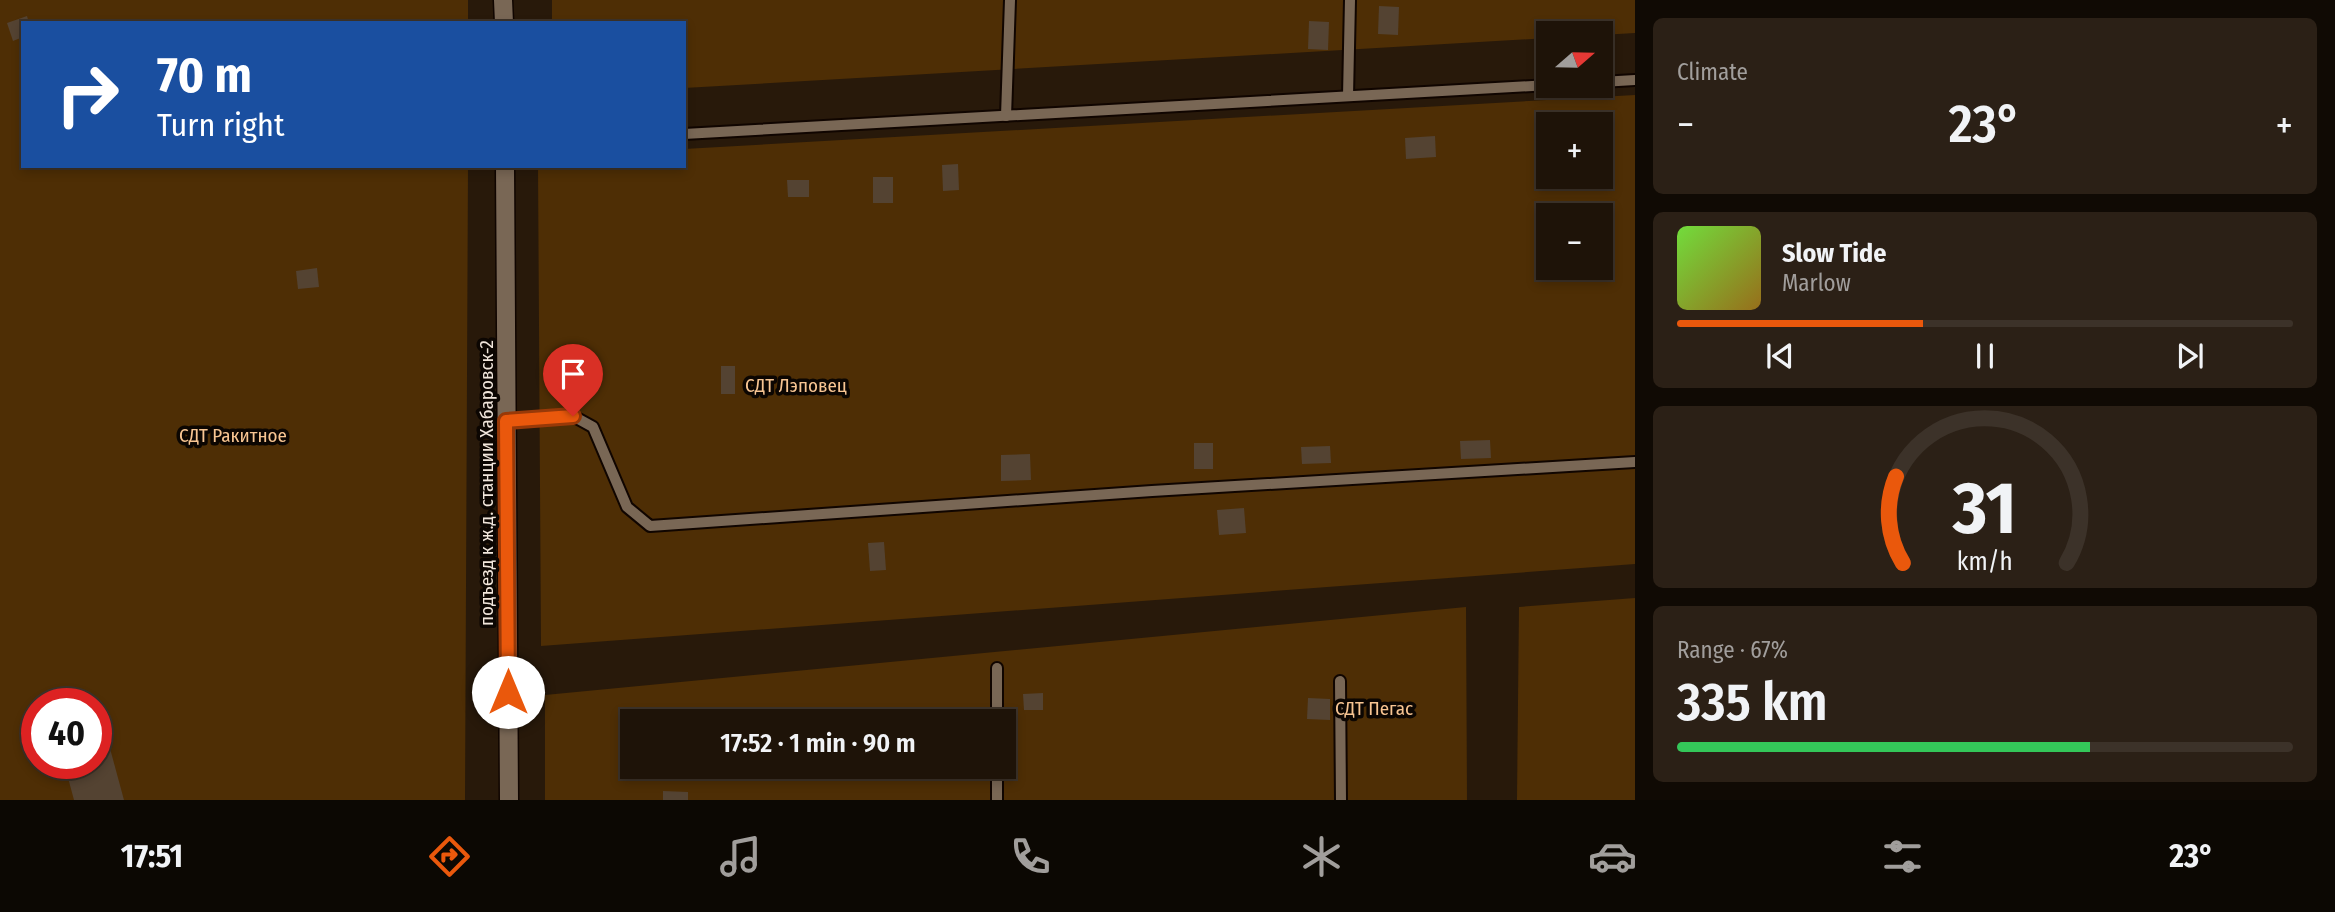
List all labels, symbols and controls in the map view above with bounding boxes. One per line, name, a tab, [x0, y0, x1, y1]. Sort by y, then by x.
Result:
north arrow	[1536, 21, 1614, 98]
map controls	[1536, 21, 1613, 280]
text: 70 m	[157, 46, 252, 105]
icon: right	[42, 49, 133, 140]
text: Climate	[1677, 58, 1748, 86]
text: 23°	[1949, 93, 2021, 156]
text: −	[1677, 102, 1694, 148]
text: +	[2276, 102, 2293, 148]
text: Turn right	[157, 106, 284, 144]
button: +	[1536, 112, 1613, 189]
button: −	[1536, 203, 1613, 280]
text: Slow Tide	[1782, 238, 1886, 269]
text: Marlow	[1782, 269, 1851, 297]
icon: previous	[1761, 337, 1799, 375]
icon: pause	[1966, 337, 2004, 375]
icon: next	[2171, 337, 2209, 375]
street label: подъезд к ж.д. станции Хабаровск-2	[475, 340, 498, 626]
pin	[543, 344, 603, 416]
icon: arrive	[554, 355, 592, 393]
park label: СДТ Лэповец	[745, 374, 847, 397]
park label: СДТ Ракитное	[179, 424, 287, 447]
text: 31	[1952, 465, 2017, 552]
text: km/h	[1957, 547, 2013, 577]
text: Range · 67%	[1677, 636, 1788, 664]
position arrow	[471, 655, 545, 729]
text: 335 km	[1677, 671, 1828, 734]
speed limit sign: 40	[21, 688, 112, 779]
park label: СДТ Пегас	[1335, 697, 1413, 720]
text: 17:52 · 1 min · 90 m	[720, 728, 916, 759]
icon: directions	[425, 832, 474, 881]
icon: music	[716, 832, 765, 881]
icon: phone	[1006, 832, 1055, 881]
icon: climate	[1297, 832, 1346, 881]
icon: car	[1588, 832, 1637, 881]
icon: filters	[1878, 832, 1927, 881]
text: 17:51	[121, 837, 183, 875]
text: 23°	[2169, 837, 2214, 875]

